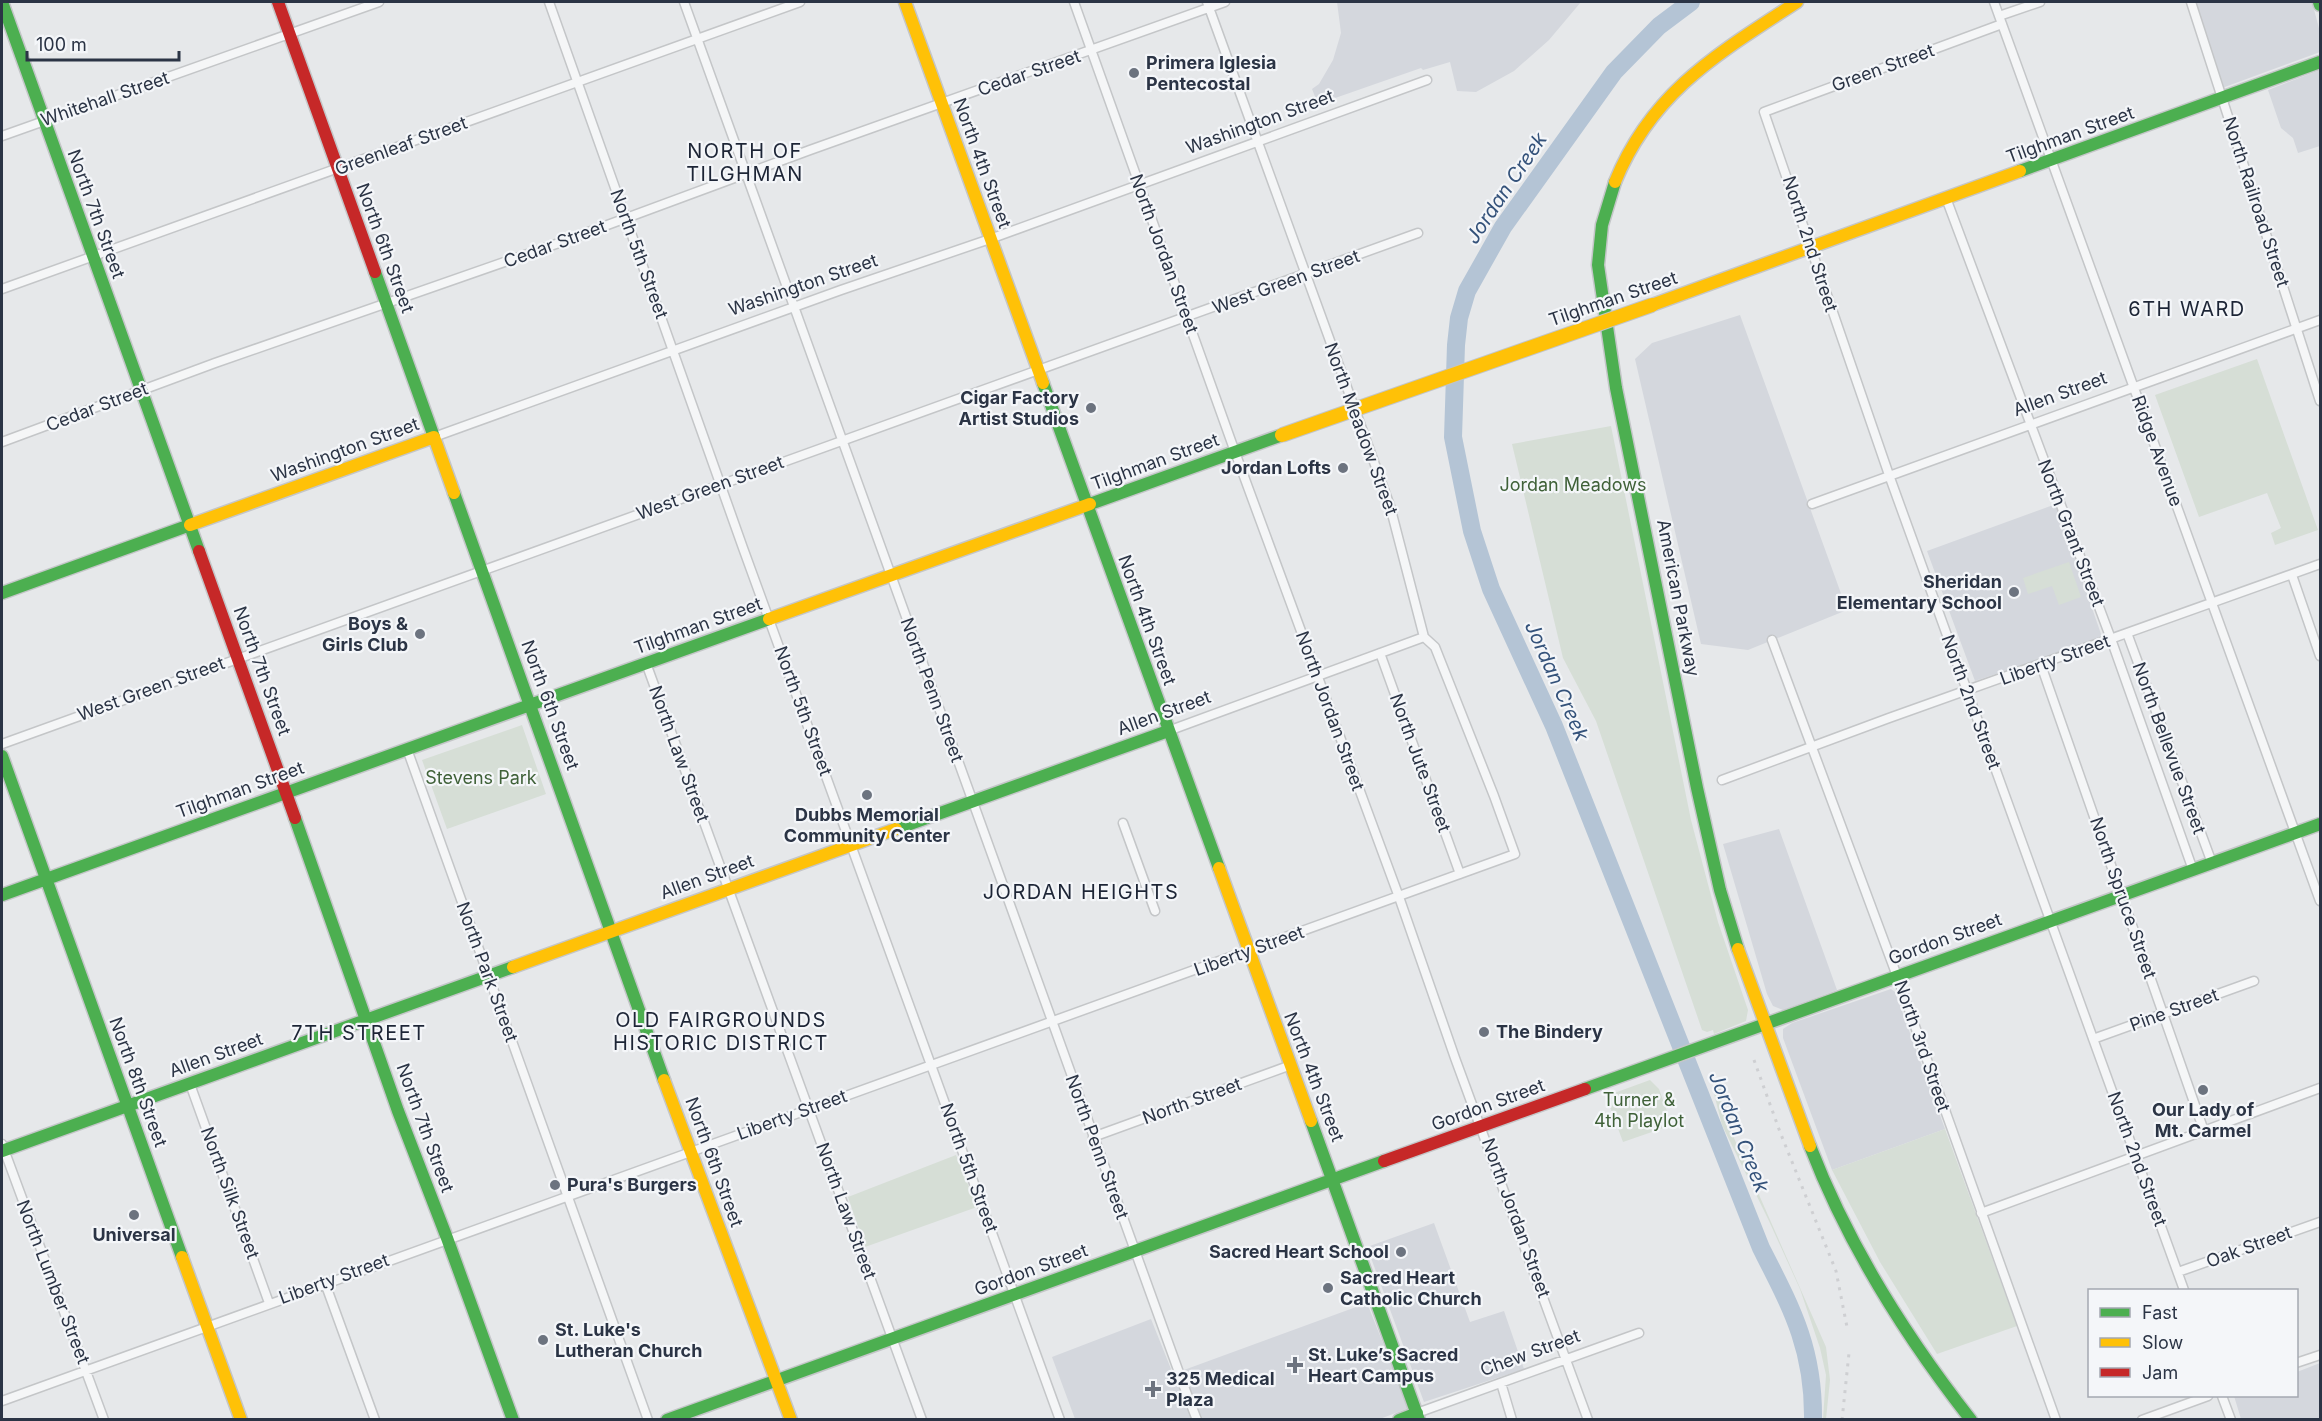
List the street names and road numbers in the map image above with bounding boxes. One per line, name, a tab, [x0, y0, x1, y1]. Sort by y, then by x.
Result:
street label: Green Street	[1829, 39, 1937, 96]
street label: Cedar Street	[975, 45, 1083, 100]
street label: Whitehall Street	[38, 67, 172, 130]
street label: Washington Street	[1183, 85, 1337, 158]
street label: North 4th Street	[949, 95, 1016, 231]
street label: Tilghman Street	[2003, 102, 2137, 167]
street label: Greenleaf Street	[332, 112, 470, 179]
street label: North Railroad Street	[2219, 114, 2294, 290]
street label: North 7th Street	[63, 147, 130, 281]
street label: North Jordan Street	[1126, 171, 1203, 337]
street label: North 2nd Street	[1779, 173, 1842, 314]
street label: North 6th Street	[352, 180, 419, 316]
street label: North 5th Street	[606, 186, 673, 322]
street label: Cedar Street	[501, 215, 609, 272]
street label: West Green Street	[1209, 245, 1362, 318]
street label: Washington Street	[726, 249, 880, 320]
street label: Tilghman Street	[1546, 267, 1680, 330]
street label: North Meadow Street	[1320, 340, 1403, 518]
street label: Allen Street	[2010, 367, 2110, 420]
street label: Cedar Street	[43, 377, 151, 436]
street label: Ridge Avenue	[2128, 392, 2187, 509]
street label: Washington Street	[268, 413, 422, 486]
street label: Tilghman Street	[1088, 429, 1222, 494]
street label: West Green Street	[633, 451, 786, 524]
street label: North Grant Street	[2034, 456, 2109, 609]
street label: American Parkway	[1653, 518, 1704, 678]
street label: North 4th Street	[1114, 552, 1181, 688]
street label: Tilghman Street	[631, 593, 765, 658]
street label: North 7th Street	[229, 604, 296, 738]
street label: North Penn Street	[897, 615, 968, 765]
street label: North Jordan Street	[1292, 628, 1369, 794]
street label: Liberty Street	[1997, 630, 2113, 689]
street label: North 2nd Street	[1937, 632, 2006, 772]
street label: North 6th Street	[517, 637, 584, 773]
street label: North 5th Street	[770, 643, 837, 779]
street label: West Green Street	[74, 652, 227, 725]
street label: North Bellevue Street	[2129, 659, 2210, 837]
street label: North Law Street	[645, 683, 714, 825]
street label: Allen Street	[1114, 686, 1214, 739]
street label: North Jute Street	[1386, 691, 1455, 835]
street label: Tilghman Street	[173, 757, 307, 822]
street label: North Spruce Street	[2086, 814, 2161, 982]
street label: Allen Street	[657, 850, 757, 903]
street label: North Park Street	[452, 899, 523, 1045]
street label: Gordon Street	[1885, 908, 2004, 969]
street label: Liberty Street	[1191, 921, 1307, 980]
street label: North 3rd Street	[1890, 977, 1955, 1114]
street label: Pine Street	[2127, 984, 2221, 1035]
street label: North 4th Street	[1280, 1009, 1349, 1145]
street label: North 8th Street	[105, 1014, 172, 1150]
street label: Allen Street	[166, 1028, 266, 1081]
street label: North 7th Street	[392, 1061, 459, 1195]
street label: North Penn Street	[1062, 1072, 1133, 1222]
street label: North Street	[1139, 1073, 1244, 1128]
street label: Gordon Street	[1428, 1074, 1547, 1135]
street label: Liberty Street	[734, 1085, 850, 1144]
street label: North 2nd Street	[2103, 1089, 2172, 1229]
street label: North 6th Street	[681, 1094, 748, 1230]
street label: North 5th Street	[936, 1100, 1003, 1236]
street label: North Silk Street	[197, 1124, 264, 1262]
street label: North Jordan Street	[1478, 1135, 1555, 1301]
street label: North Law Street	[812, 1140, 881, 1282]
street label: North Lumber Street	[13, 1197, 94, 1367]
street label: Oak Street	[2203, 1221, 2295, 1272]
street label: Gordon Street	[971, 1239, 1090, 1300]
street label: Liberty Street	[276, 1249, 392, 1308]
street label: Chew Street	[1477, 1325, 1583, 1380]

